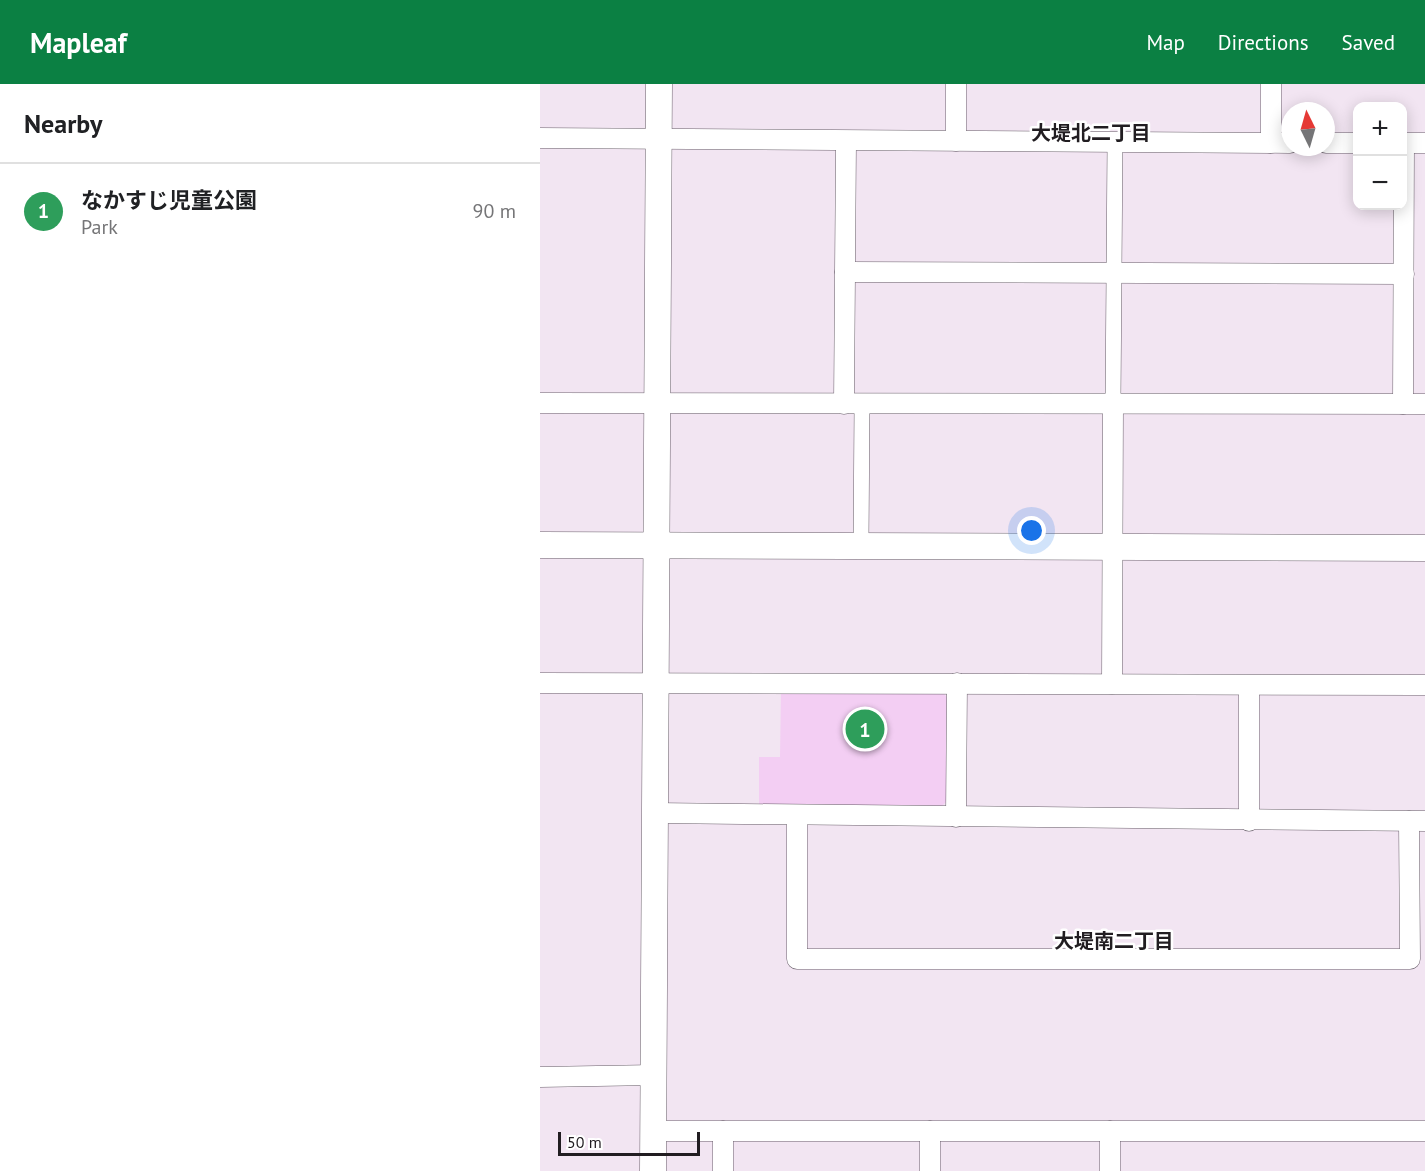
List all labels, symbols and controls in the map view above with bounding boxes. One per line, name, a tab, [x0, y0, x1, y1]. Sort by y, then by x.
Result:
text: Mapleaf	[30, 24, 127, 61]
text: Map	[1146, 29, 1185, 56]
text: Directions	[1218, 29, 1309, 56]
text: Saved	[1342, 29, 1395, 56]
north arrow	[1281, 102, 1335, 156]
map controls	[1353, 102, 1407, 210]
button: +	[1353, 102, 1407, 156]
text: Nearby	[24, 107, 102, 140]
district label: 大堤北二丁目	[1031, 120, 1151, 146]
button: −	[1353, 156, 1407, 210]
text: なかすじ児童公園	[81, 186, 257, 214]
text: 1	[38, 198, 49, 224]
text: 90 m	[473, 198, 516, 224]
text: Park	[81, 214, 118, 240]
your location	[1017, 516, 1046, 545]
pin: 1	[846, 706, 884, 752]
district label: 大堤南二丁目	[1054, 928, 1174, 954]
scale bar	[558, 1129, 700, 1156]
text: 50 m	[567, 1132, 602, 1152]

